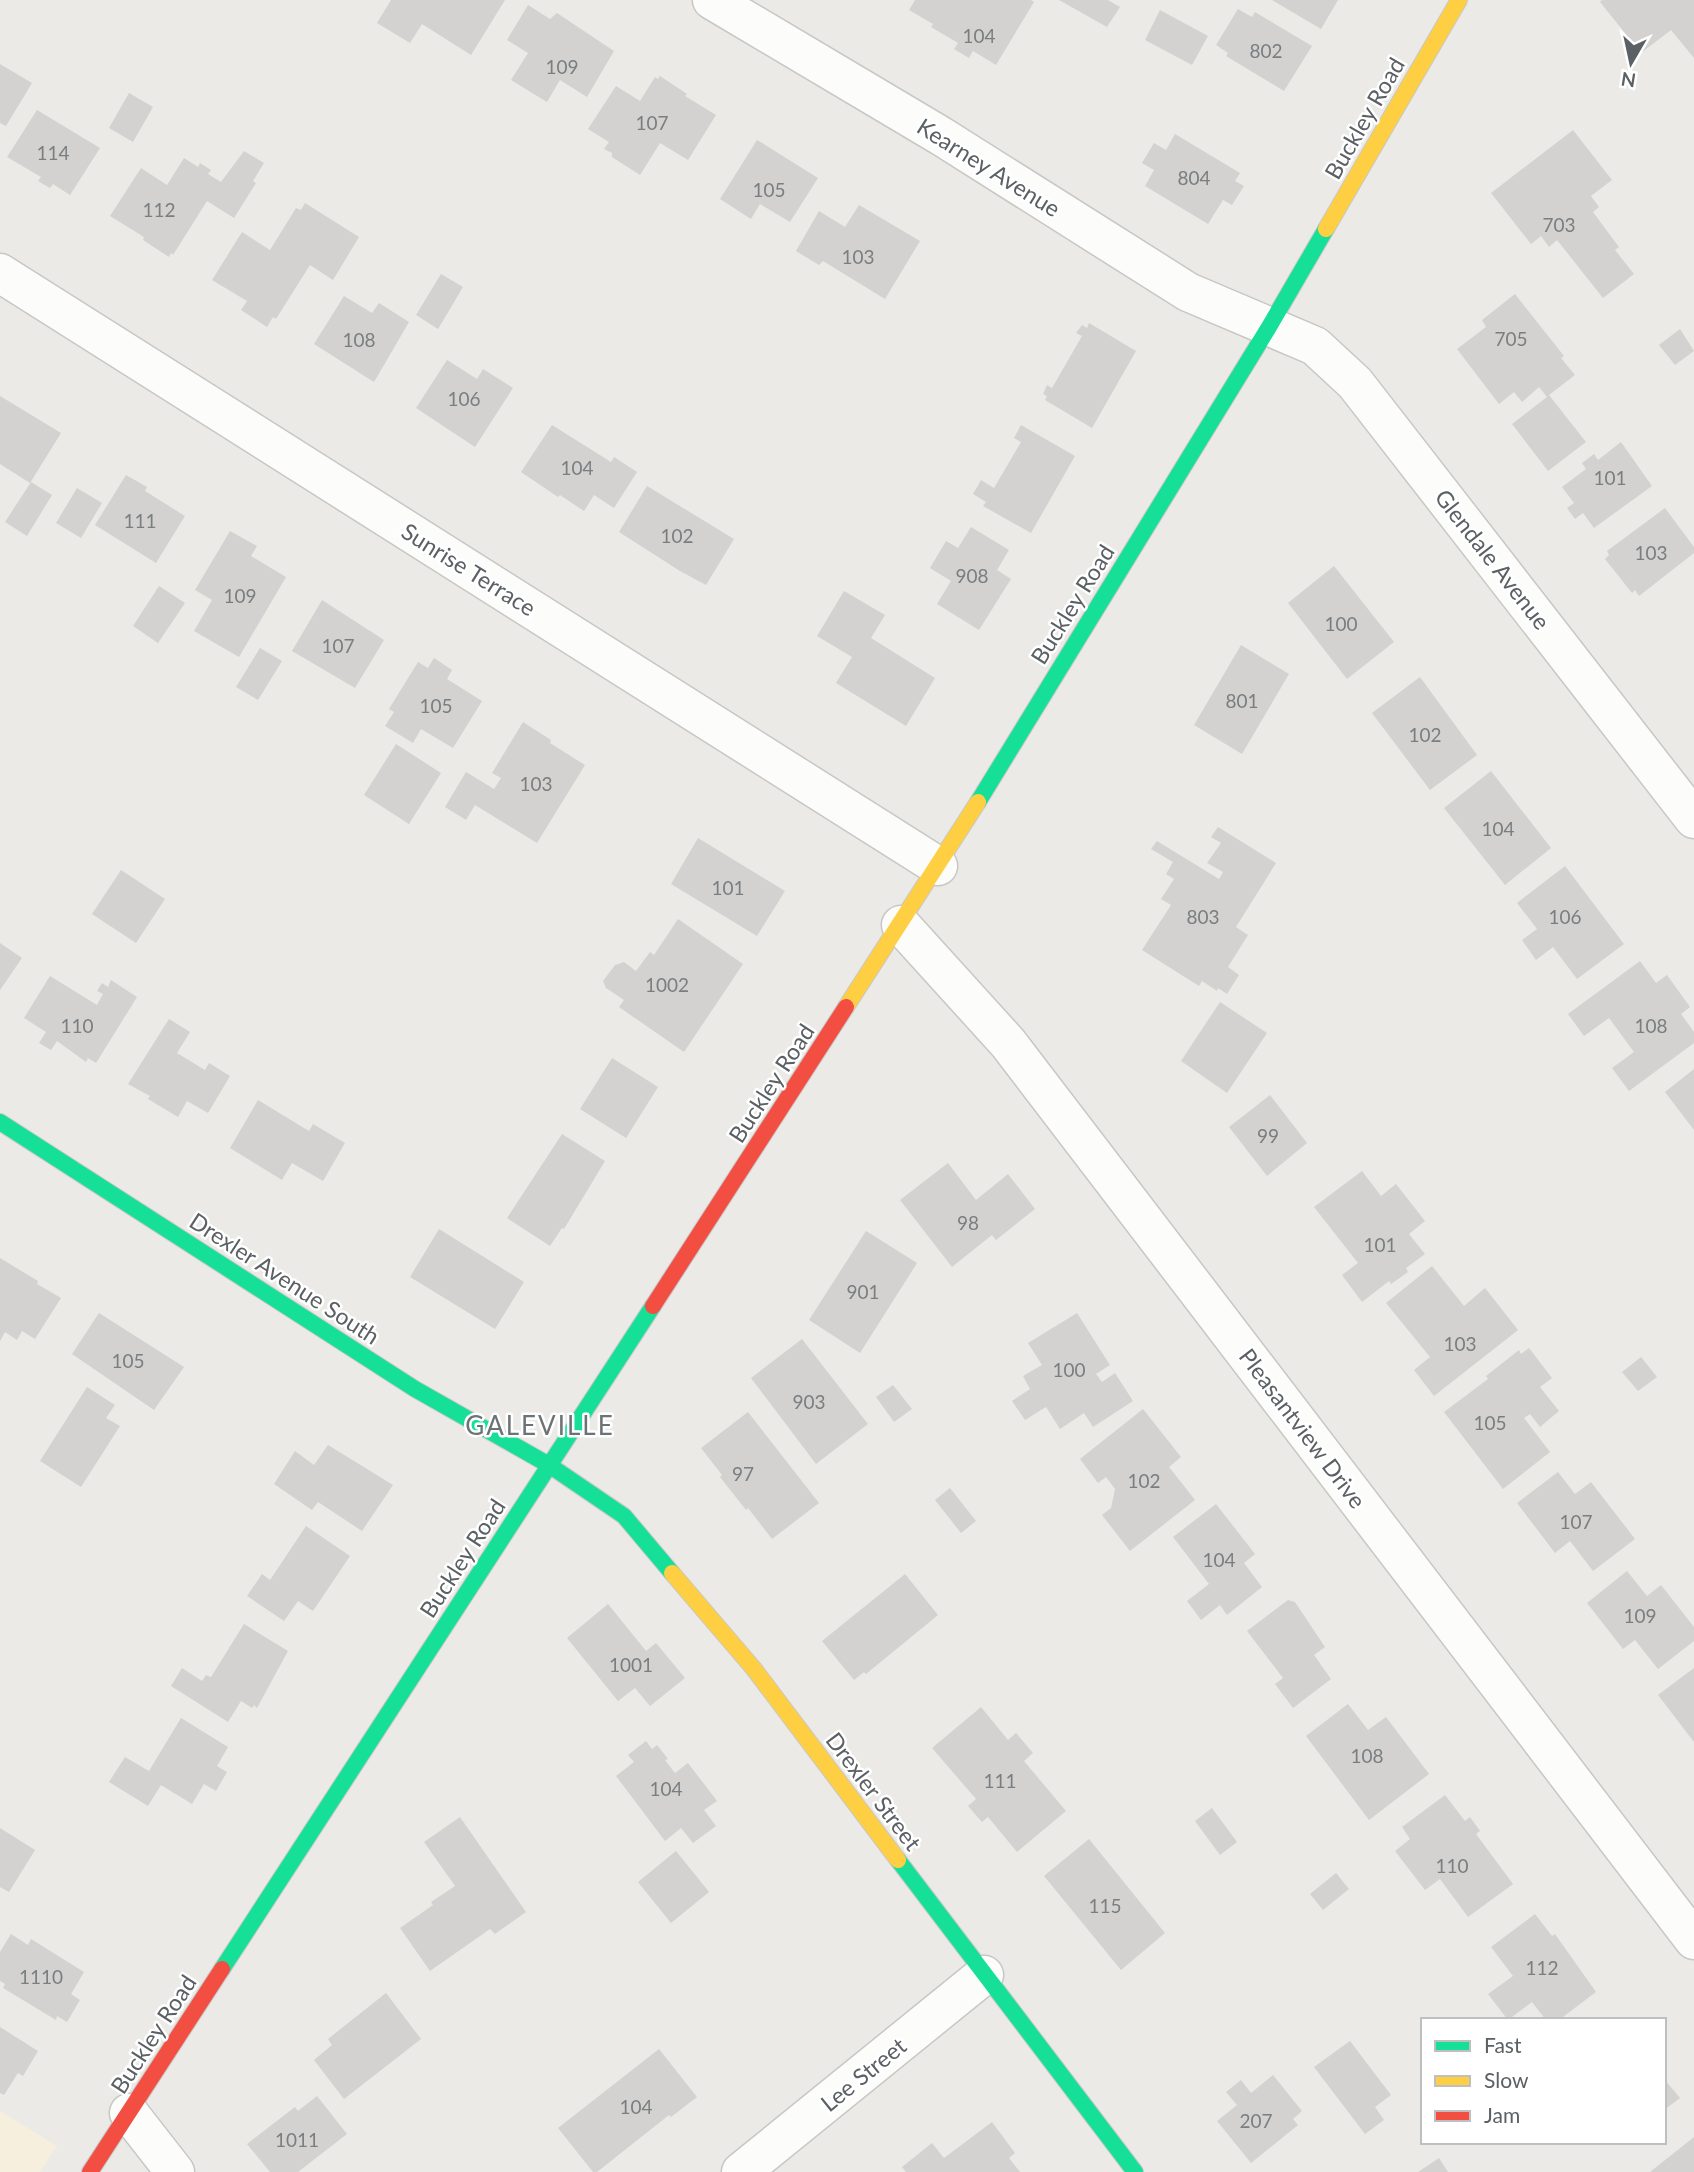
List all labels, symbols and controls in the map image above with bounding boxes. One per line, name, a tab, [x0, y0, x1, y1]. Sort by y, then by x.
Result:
house number: 104	[962, 24, 996, 47]
north arrow	[1596, 28, 1666, 98]
house number: 802	[1249, 39, 1283, 62]
street label: Buckley Road	[1318, 52, 1410, 184]
house number: 109	[545, 55, 579, 78]
text: N	[1619, 68, 1637, 93]
house number: 107	[635, 111, 669, 134]
street label: Kearney Avenue	[912, 112, 1066, 222]
house number: 114	[36, 141, 70, 164]
house number: 804	[1177, 166, 1211, 189]
house number: 105	[752, 178, 786, 201]
house number: 112	[142, 198, 176, 221]
house number: 703	[1542, 213, 1576, 236]
house number: 103	[841, 245, 875, 268]
house number: 705	[1494, 327, 1528, 350]
house number: 108	[342, 328, 376, 351]
house number: 106	[447, 387, 481, 410]
house number: 104	[560, 456, 594, 479]
house number: 101	[1593, 466, 1627, 489]
street label: Glendale Avenue	[1430, 483, 1556, 635]
house number: 111	[123, 509, 157, 532]
street label: Sunrise Terrace	[397, 517, 541, 621]
house number: 102	[660, 524, 694, 547]
street label: Buckley Road	[1024, 539, 1120, 669]
house number: 103	[1634, 541, 1668, 564]
house number: 908	[955, 564, 989, 587]
house number: 109	[223, 584, 257, 607]
house number: 100	[1324, 612, 1358, 635]
house number: 107	[321, 634, 355, 657]
house number: 801	[1225, 689, 1259, 712]
house number: 105	[419, 694, 453, 717]
house number: 102	[1408, 723, 1442, 746]
house number: 103	[519, 772, 553, 795]
house number: 104	[1481, 817, 1515, 840]
house number: 101	[711, 876, 745, 899]
house number: 803	[1186, 905, 1220, 928]
house number: 106	[1548, 905, 1582, 928]
house number: 1002	[645, 973, 689, 996]
house number: 110	[60, 1014, 94, 1037]
house number: 108	[1634, 1014, 1668, 1037]
street label: Buckley Road	[722, 1019, 820, 1147]
house number: 99	[1257, 1124, 1279, 1147]
street label: Drexler Avenue South	[185, 1206, 385, 1350]
house number: 98	[957, 1211, 979, 1234]
house number: 101	[1363, 1233, 1397, 1256]
house number: 901	[846, 1280, 880, 1303]
house number: 103	[1443, 1332, 1477, 1355]
street label: Pleasantview Drive	[1234, 1343, 1372, 1513]
house number: 105	[111, 1349, 145, 1372]
house number: 100	[1052, 1358, 1086, 1381]
house number: 903	[792, 1390, 826, 1413]
district label: GALEVILLE	[465, 1409, 615, 1441]
house number: 105	[1473, 1411, 1507, 1434]
house number: 97	[732, 1462, 754, 1485]
house number: 102	[1127, 1469, 1161, 1492]
street label: Buckley Road	[413, 1494, 511, 1622]
house number: 107	[1559, 1510, 1593, 1533]
house number: 104	[1202, 1548, 1236, 1571]
house number: 109	[1623, 1604, 1657, 1627]
house number: 1001	[609, 1653, 653, 1676]
street label: Drexler Street	[821, 1726, 928, 1856]
house number: 108	[1350, 1744, 1384, 1767]
house number: 111	[983, 1769, 1017, 1792]
house number: 104	[649, 1777, 683, 1800]
house number: 110	[1435, 1854, 1469, 1877]
house number: 115	[1088, 1894, 1122, 1917]
house number: 112	[1525, 1956, 1559, 1979]
house number: 1110	[19, 1965, 63, 1988]
street label: Buckley Road	[104, 1970, 202, 2098]
legend	[1421, 2018, 1666, 2144]
street label: Lee Street	[815, 2031, 912, 2117]
text: Fast	[1484, 2032, 1522, 2057]
text: Slow	[1484, 2067, 1529, 2092]
house number: 104	[619, 2095, 653, 2118]
text: Jam	[1484, 2102, 1520, 2127]
house number: 207	[1239, 2109, 1273, 2132]
house number: 1011	[275, 2128, 319, 2151]

